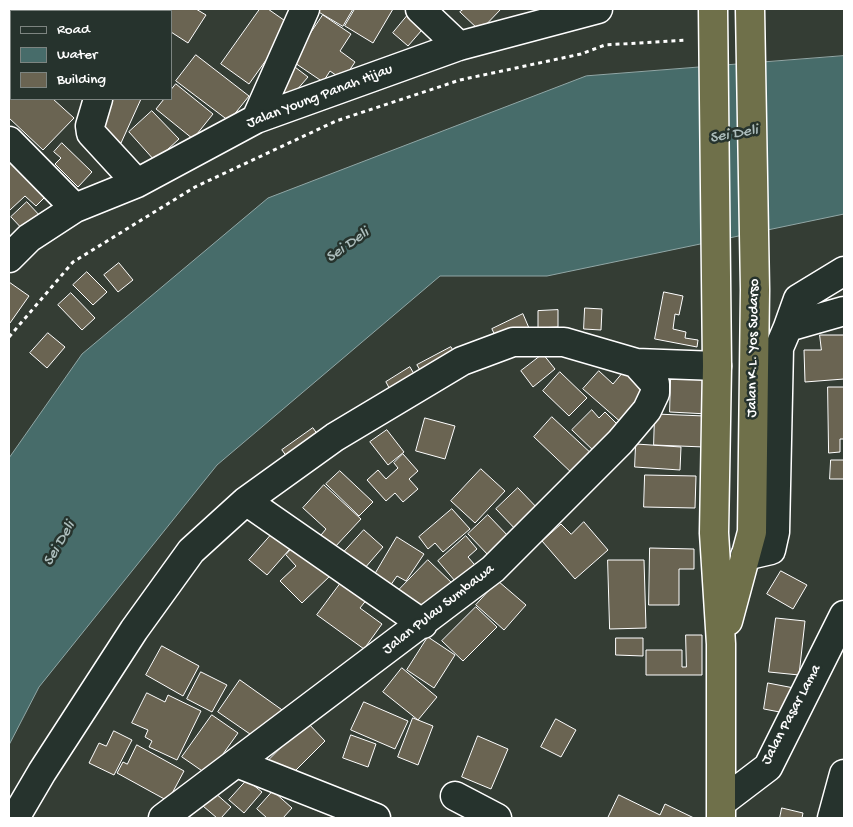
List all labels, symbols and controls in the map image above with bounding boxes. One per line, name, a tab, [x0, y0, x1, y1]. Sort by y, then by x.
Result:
legend	[10, 10, 172, 100]
text: Road	[57, 21, 90, 39]
text: Water	[57, 46, 97, 64]
street label: Jalan Young Panah Hijau	[245, 61, 395, 133]
text: Building	[57, 71, 106, 89]
water label: Sei Deli	[708, 121, 760, 149]
water label: Sei Deli	[323, 224, 373, 268]
street label: Jalan K.L. Yos Sudarso	[744, 278, 764, 418]
water label: Sei Deli	[40, 518, 80, 570]
street label: Jalan Pulau Sumbawa	[379, 561, 499, 659]
street label: Jalan Pasar Lama	[758, 662, 826, 768]

